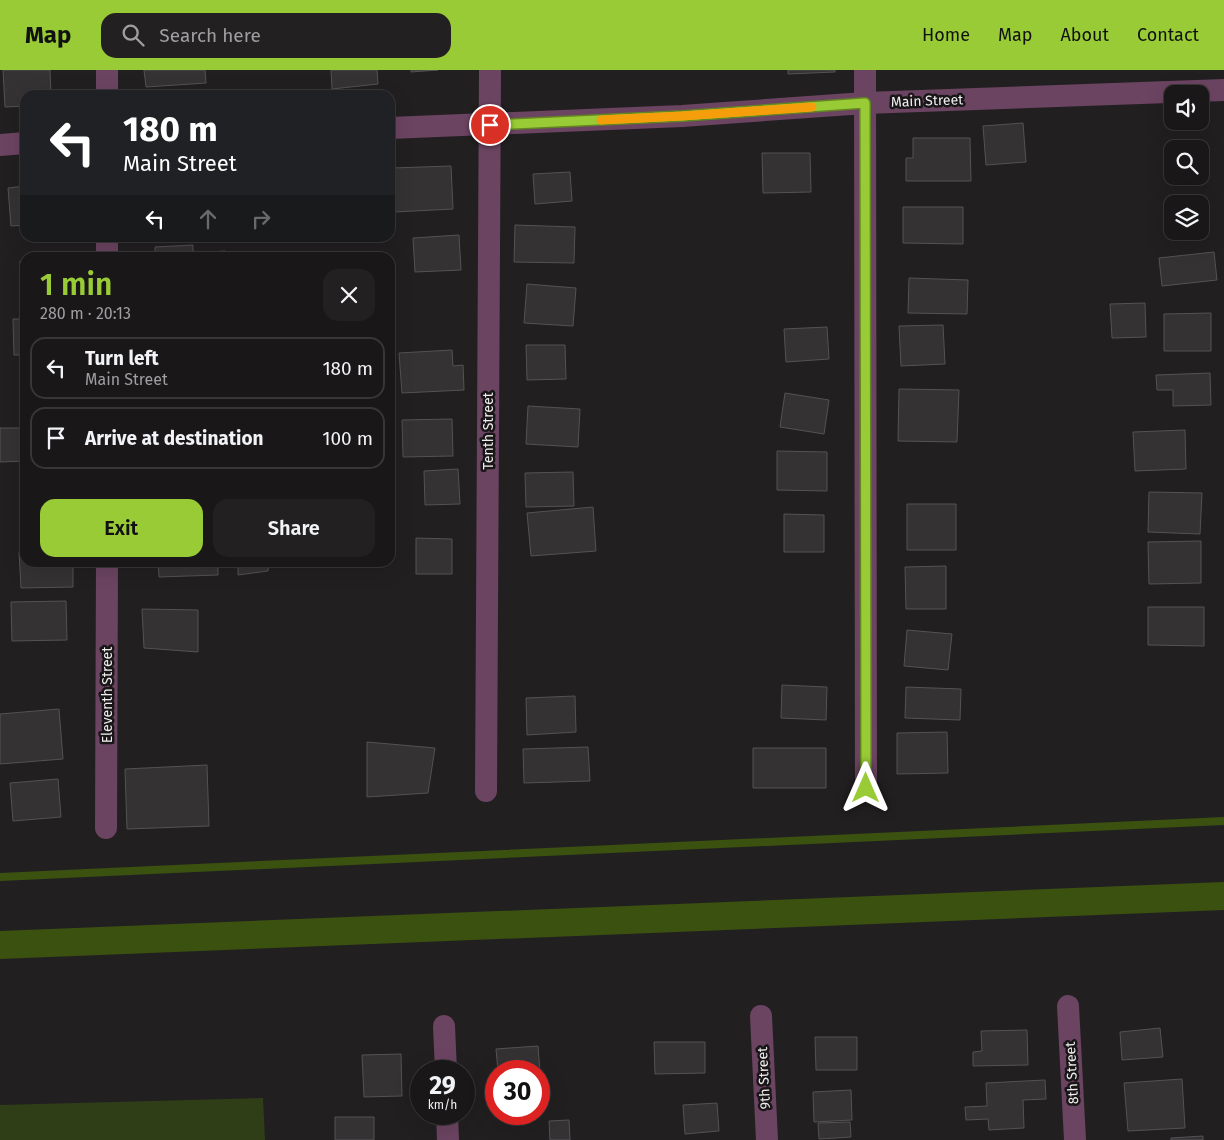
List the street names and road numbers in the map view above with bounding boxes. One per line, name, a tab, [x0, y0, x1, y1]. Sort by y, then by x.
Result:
street label: Main Street	[891, 91, 964, 111]
street label: Tenth Street	[480, 391, 497, 470]
street label: Eleventh Street	[99, 646, 116, 743]
street label: 8th Street	[1062, 1040, 1082, 1105]
street label: 9th Street	[754, 1046, 774, 1110]

